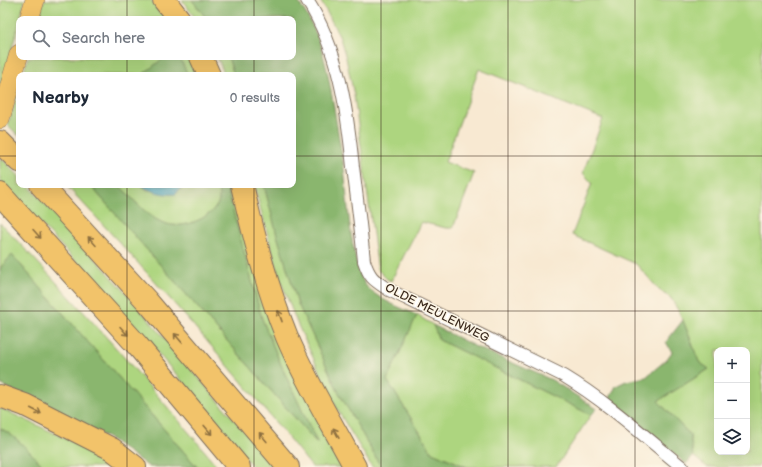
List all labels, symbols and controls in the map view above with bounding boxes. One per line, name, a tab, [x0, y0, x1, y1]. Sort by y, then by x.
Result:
search box	[16, 16, 296, 60]
icon: search	[30, 27, 52, 49]
text: Search here	[62, 29, 145, 48]
text: Nearby	[32, 88, 89, 108]
text: 0 results	[230, 90, 280, 106]
one-way arrow	[32, 229, 42, 239]
one-way arrow	[87, 236, 97, 246]
street label: OLDE MEULENWEG	[383, 280, 491, 346]
one-way arrow	[275, 311, 283, 323]
one-way arrow	[119, 325, 128, 335]
one-way arrow	[174, 333, 183, 343]
map controls	[714, 347, 750, 455]
button: +	[714, 347, 750, 383]
button: −	[714, 383, 750, 419]
one-way arrow	[30, 407, 42, 415]
button: layers	[714, 419, 750, 455]
one-way arrow	[203, 425, 212, 435]
one-way arrow	[332, 427, 340, 439]
one-way arrow	[258, 432, 267, 443]

